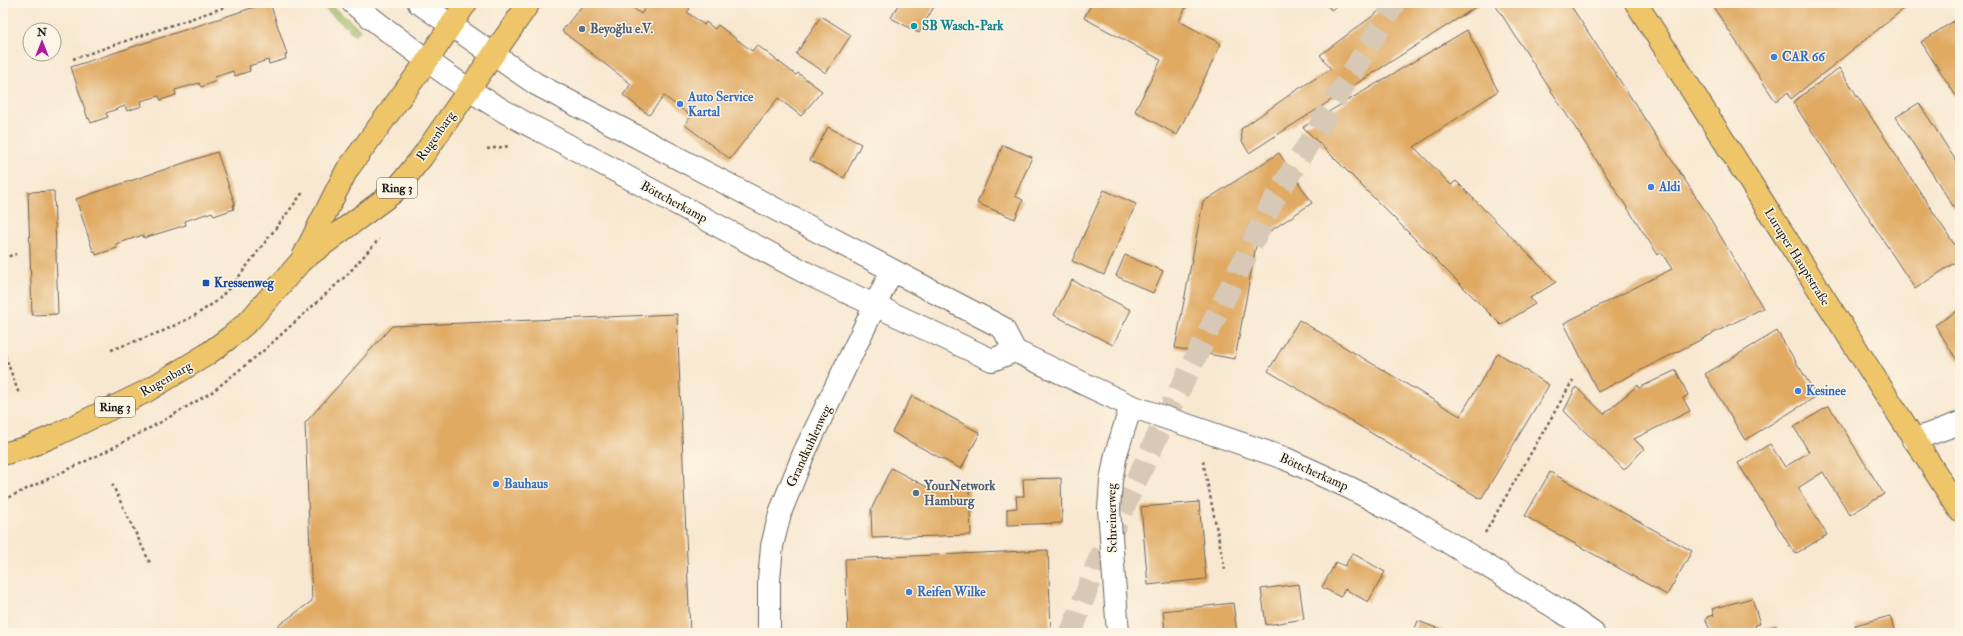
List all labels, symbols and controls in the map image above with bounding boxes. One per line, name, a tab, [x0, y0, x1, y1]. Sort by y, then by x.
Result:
place label: SB Wasch-Park	[922, 18, 1004, 34]
place label: Beyoğlu e.V.	[590, 21, 653, 38]
marker: SB Wasch-Park	[909, 21, 919, 31]
north arrow	[22, 22, 62, 62]
marker: Beyoğlu e.V.	[577, 24, 587, 34]
text: N	[36, 26, 48, 39]
place label: CAR 66	[1782, 49, 1826, 65]
marker: CAR 66	[1769, 52, 1779, 62]
place label: Auto Service Kartal	[687, 89, 754, 120]
marker: Auto Service Kartal	[675, 99, 685, 109]
street label: Rugenbarg	[413, 107, 459, 164]
road number: Ring 3	[377, 178, 417, 198]
street label: Böttcherkamp	[637, 178, 711, 227]
place label: Aldi	[1658, 179, 1681, 195]
marker: Aldi	[1646, 182, 1656, 192]
street label: Luruper Hauptstraße	[1760, 205, 1834, 310]
place label: Kressenweg	[214, 275, 275, 292]
marker: Kressenweg	[201, 278, 211, 288]
street label: Rugenbarg	[137, 357, 195, 400]
place label: Kesinee	[1806, 383, 1846, 399]
marker: Kesinee	[1793, 386, 1803, 396]
road number: Ring 3	[95, 397, 135, 417]
street label: Grandkuhlenweg	[783, 402, 835, 490]
street label: Böttcherkamp	[1277, 450, 1351, 495]
place label: Bauhaus	[504, 476, 548, 492]
place label: YourNetwork Hamburg	[923, 478, 996, 510]
marker: Bauhaus	[491, 479, 501, 489]
street label: Schreinerweg	[1103, 482, 1121, 553]
marker: YourNetwork Hamburg	[911, 488, 921, 498]
place label: Reifen Wilke	[917, 584, 986, 600]
marker: Reifen Wilke	[904, 587, 914, 597]

